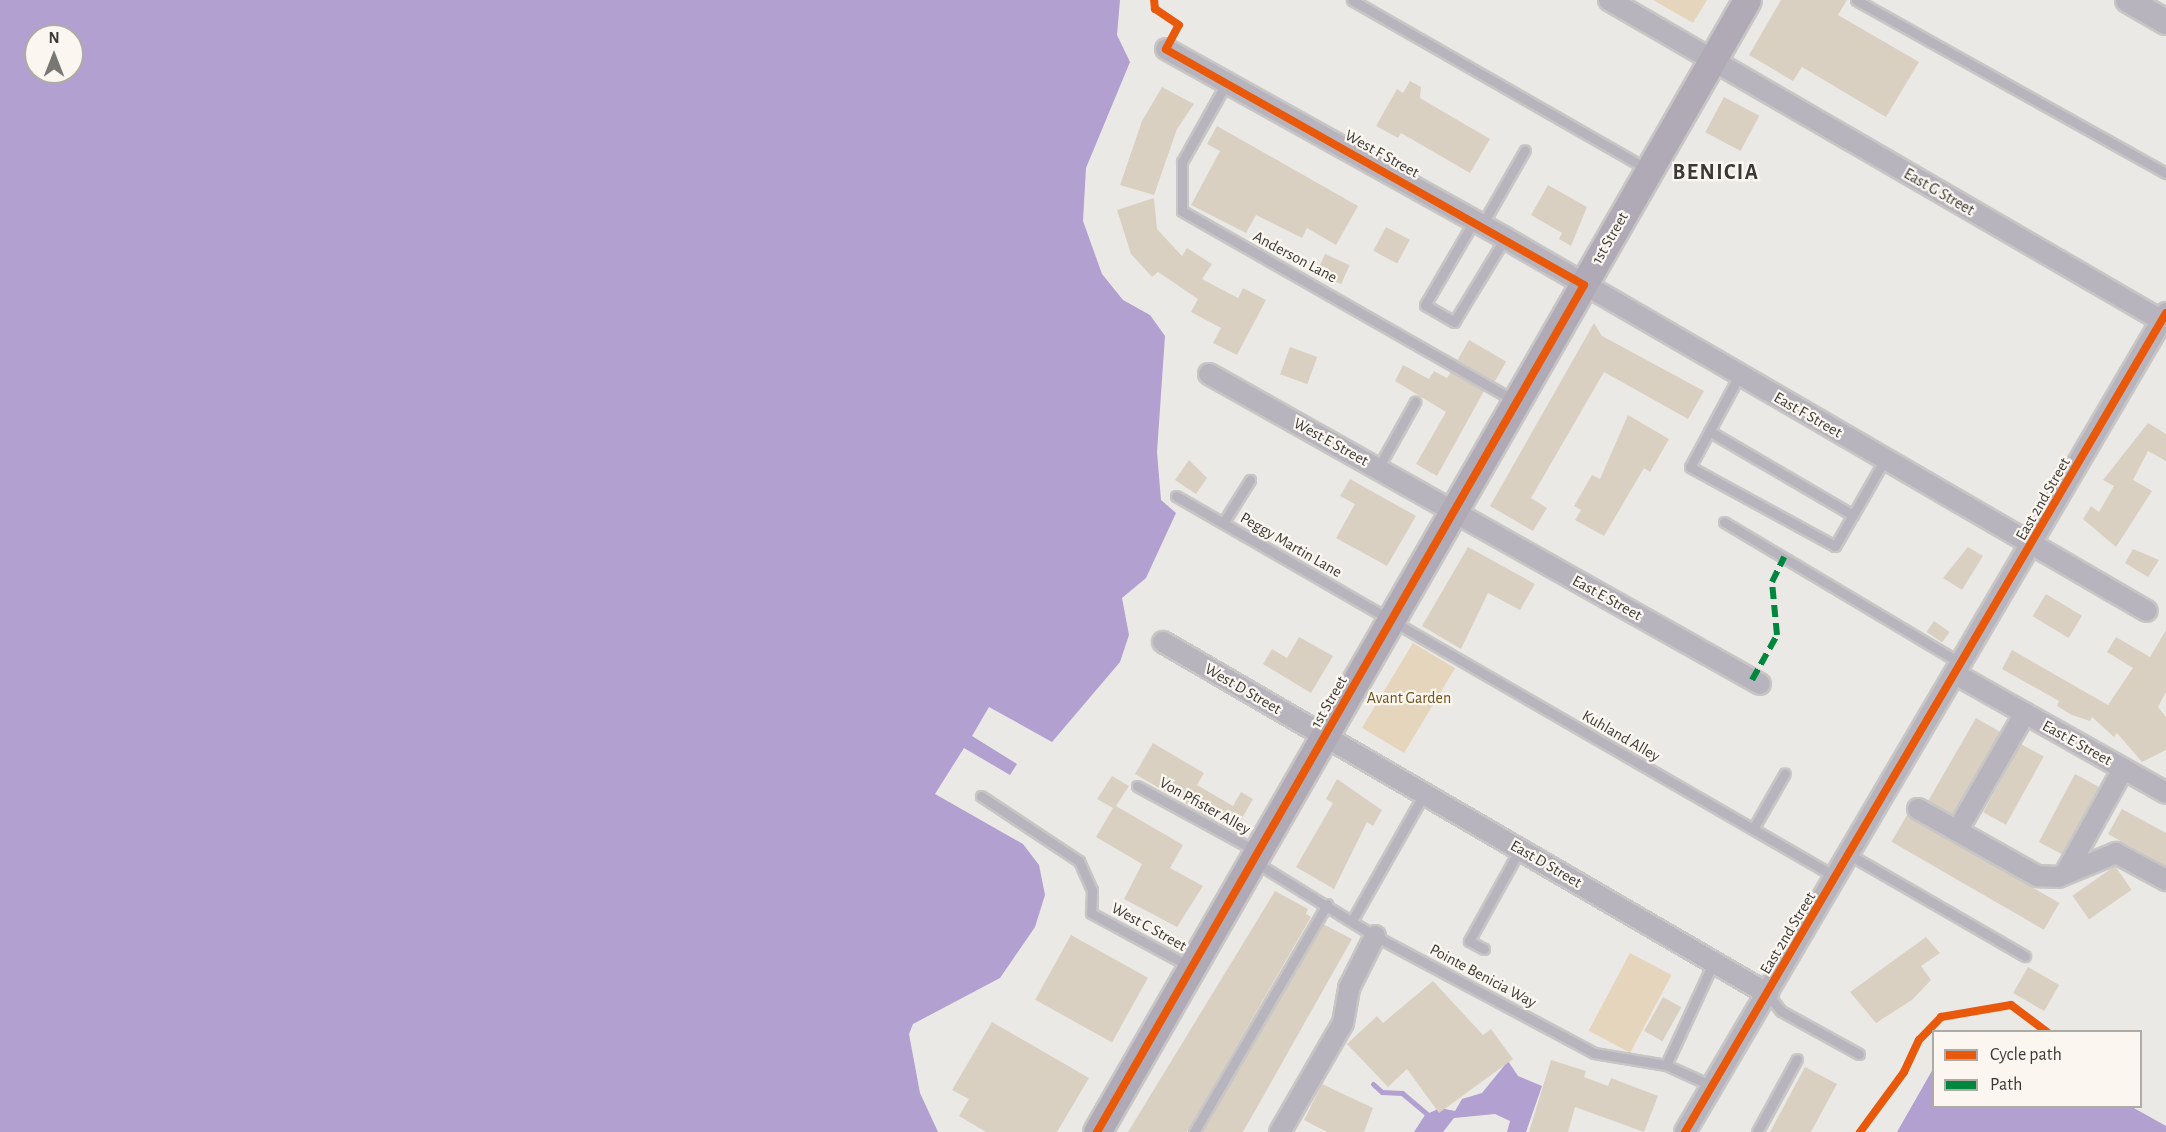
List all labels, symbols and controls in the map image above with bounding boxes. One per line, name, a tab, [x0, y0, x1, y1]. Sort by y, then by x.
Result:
north arrow	[24, 24, 84, 84]
text: N	[48, 30, 60, 46]
street label: West F Street	[1342, 126, 1422, 182]
district label: BENICIA	[1672, 160, 1760, 186]
street label: East G Street	[1900, 164, 1978, 220]
street label: 1st Street	[1587, 209, 1633, 267]
street label: Anderson Lane	[1250, 227, 1340, 287]
street label: East F Street	[1770, 388, 1846, 442]
street label: West E Street	[1290, 414, 1372, 470]
street label: East 2nd Street	[2012, 454, 2074, 544]
street label: Peggy Martin Lane	[1237, 508, 1345, 582]
street label: East E Street	[1569, 571, 1645, 625]
street label: West D Street	[1201, 659, 1285, 719]
street label: 1st Street	[1306, 673, 1352, 731]
park label: Avant Garden	[1367, 688, 1451, 708]
street label: Kuhland Alley	[1579, 706, 1663, 766]
street label: East E Street	[2039, 716, 2115, 770]
street label: Von Pfister Alley	[1156, 773, 1254, 839]
street label: East D Street	[1507, 836, 1585, 892]
street label: East 2nd Street	[1756, 888, 1820, 978]
street label: West C Street	[1108, 898, 1190, 956]
street label: Pointe Benicia Way	[1426, 940, 1540, 1012]
legend	[1932, 1030, 2142, 1108]
text: Cycle path	[1990, 1046, 2062, 1064]
text: Path	[1990, 1076, 2022, 1094]

